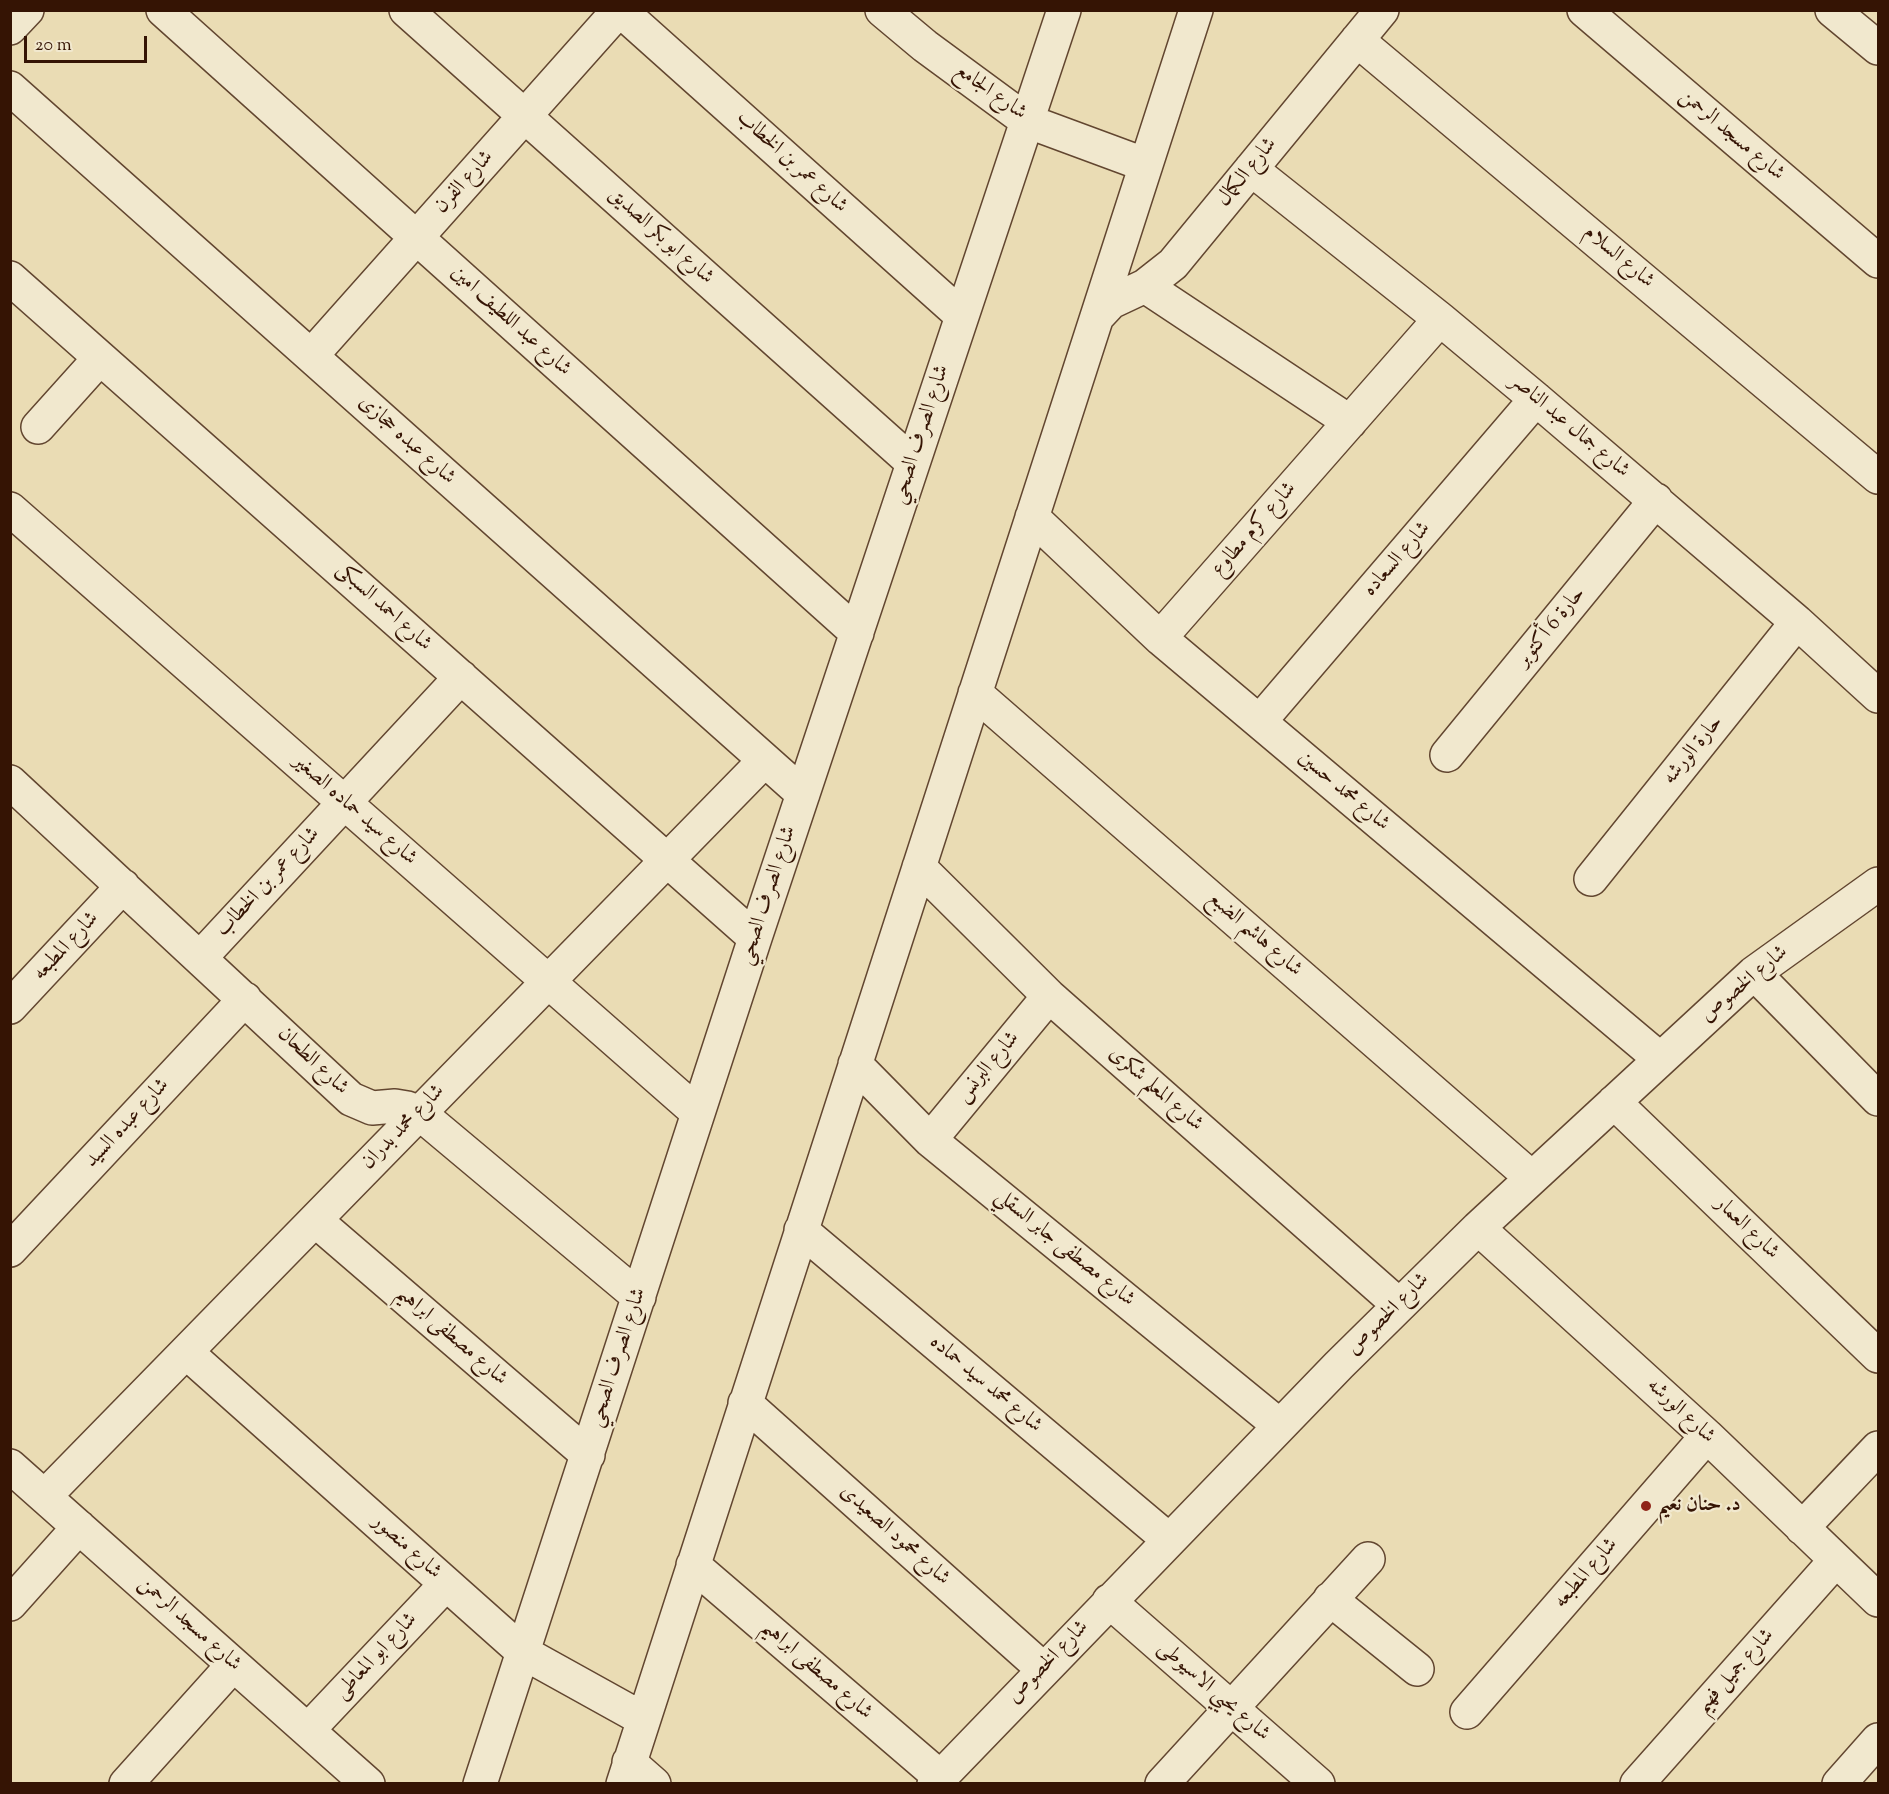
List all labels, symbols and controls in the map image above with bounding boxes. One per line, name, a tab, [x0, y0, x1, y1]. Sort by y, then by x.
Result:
scale bar	[27, 24, 150, 62]
text: 20 m	[35, 33, 72, 59]
street label: شارع الجامع	[949, 59, 1031, 127]
street label: شارع مسجد الرحمن	[1673, 85, 1789, 187]
street label: شارع عمر بن الخطاب	[730, 106, 852, 220]
street label: شارع الكمال	[1213, 133, 1283, 213]
street label: شارع الفرن	[430, 146, 500, 220]
street label: شارع ابو بكر الصديق	[602, 183, 718, 291]
street label: شارع السلام	[1577, 221, 1659, 295]
street label: شارع عبد اللطيف امين	[444, 261, 576, 383]
street label: شارع الصرف الصحي	[888, 362, 956, 508]
street label: شارع جمال عبد الناصر	[1504, 370, 1634, 484]
street label: شارع عبده حجازى	[352, 391, 460, 491]
street label: شارع كرم مطاوع	[1207, 478, 1303, 582]
street label: شارع السعاده	[1359, 517, 1437, 603]
street label: شارع احمد السبكى	[330, 558, 436, 658]
street label: حارة 6 أكتوبر	[1512, 583, 1592, 673]
street label: حارة الورشه	[1658, 711, 1730, 791]
street label: شارع محمد حسين	[1292, 746, 1394, 838]
street label: شارع سيد حماده الصغير	[287, 750, 421, 872]
street label: شارع عمر بن الخطاب	[212, 823, 326, 943]
street label: شارع الصرف الصحي	[735, 823, 803, 969]
street label: شارع هاشم الضبع	[1201, 887, 1307, 983]
street label: شارع المطبعه	[29, 907, 105, 987]
street label: شارع الخصوص	[1696, 941, 1794, 1029]
street label: شارع الطحان	[271, 1023, 353, 1101]
street label: شارع البرنس	[952, 1027, 1026, 1109]
street label: شارع المعلم شكرى	[1103, 1042, 1207, 1138]
street label: شارع عبده السيد	[80, 1074, 176, 1174]
street label: شارع محمد بدران	[357, 1080, 451, 1176]
street label: شارع مصطفى جابر السقلي	[989, 1185, 1139, 1313]
street label: شارع العمار	[1709, 1192, 1783, 1266]
street label: شارع الخصوص	[1342, 1268, 1436, 1362]
street label: شارع مصطفى ابراهيم	[390, 1282, 512, 1392]
street label: شارع الصرف الصحي	[585, 1285, 653, 1431]
street label: شارع محمد سيد حماده	[924, 1331, 1046, 1439]
street label: شارع الورشه	[1640, 1374, 1720, 1450]
street label: شارع محمود الصعيدى	[834, 1480, 954, 1592]
place label: د. حنان نعيم	[1658, 1493, 1741, 1519]
marker: د. حنان نعيم	[1639, 1499, 1653, 1513]
street label: شارع منصور	[366, 1510, 446, 1586]
street label: شارع المطبعه	[1550, 1534, 1624, 1614]
street label: شارع مسجد الرحمن	[132, 1572, 246, 1678]
street label: شارع ابو المعاطى	[330, 1608, 424, 1706]
street label: شارع مصطفى ابراهيم	[755, 1616, 877, 1726]
street label: شارع الخصوص	[1003, 1616, 1095, 1710]
street label: شارع جميل فهيم	[1691, 1624, 1781, 1720]
street label: شارع يحيي الاسيوطى	[1152, 1636, 1274, 1748]

